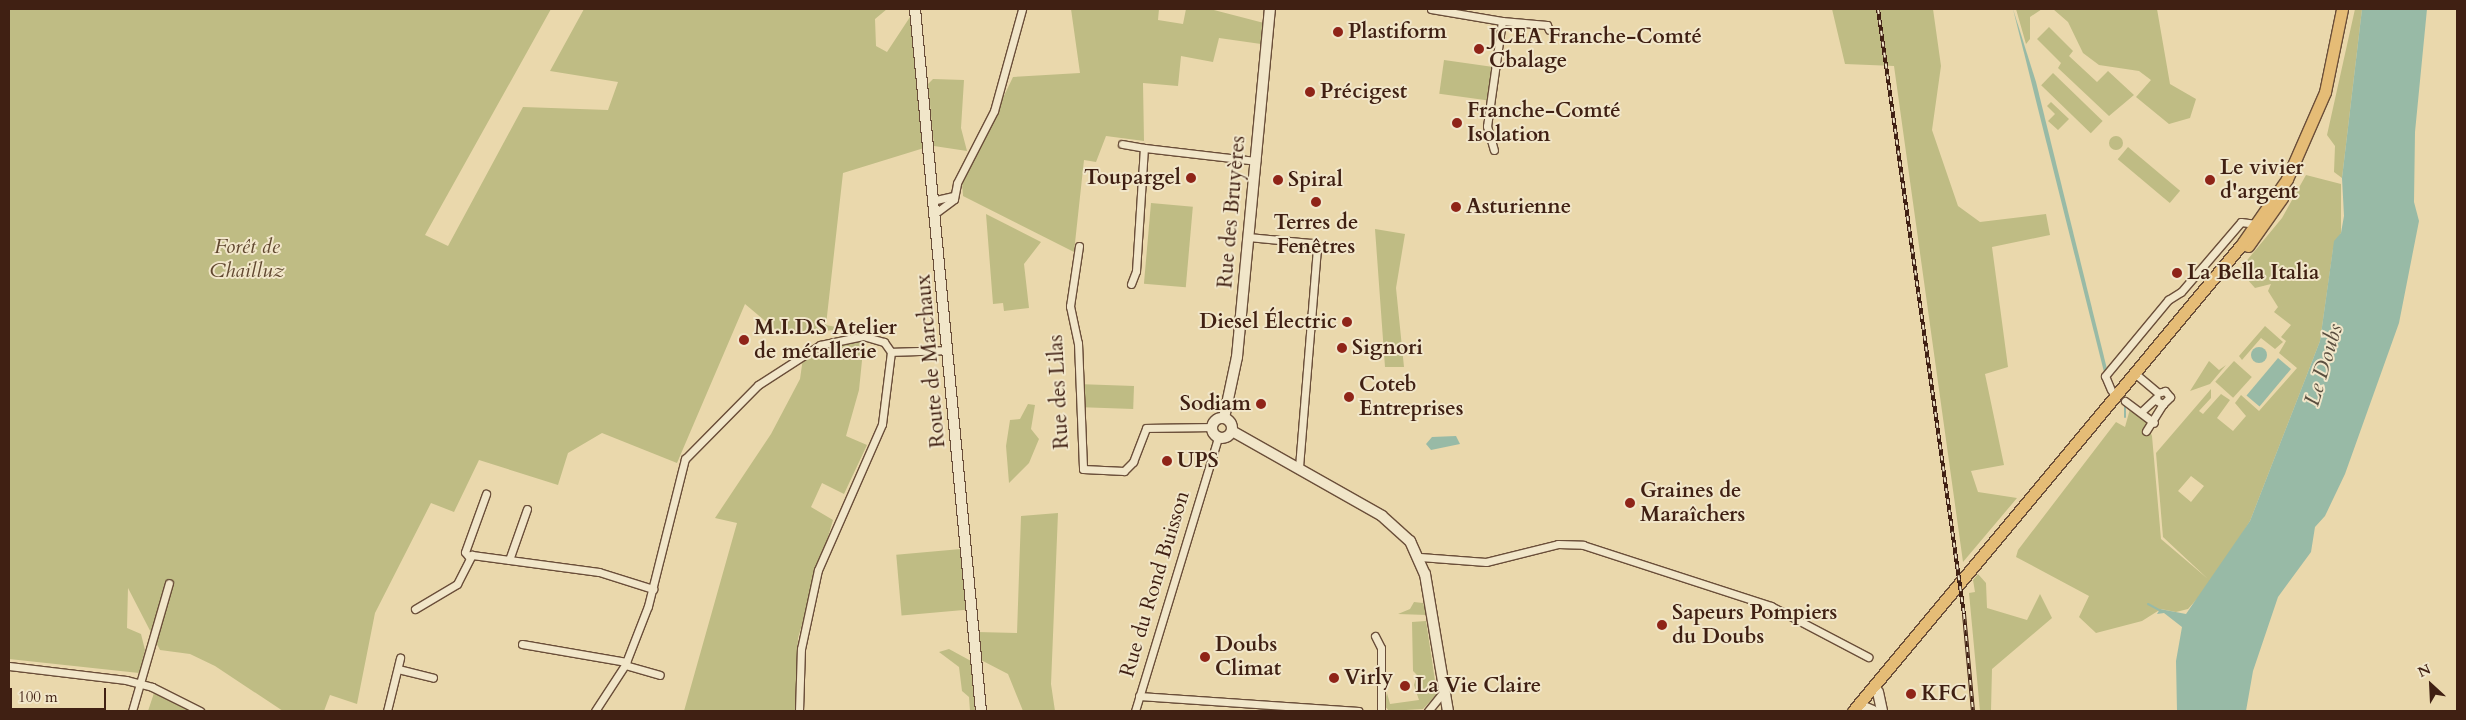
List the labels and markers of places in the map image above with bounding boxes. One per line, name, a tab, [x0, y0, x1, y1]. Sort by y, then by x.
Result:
place label: Plastiform	[1348, 19, 1447, 45]
place label: JCEA Franche-Comté Cbalage	[1489, 24, 1702, 74]
marker: Plastiform	[1332, 26, 1344, 38]
marker: JCEA Franche-Comté Cbalage	[1473, 43, 1485, 55]
place label: Précigest	[1320, 79, 1407, 105]
marker: Précigest	[1304, 86, 1316, 98]
place label: Franche-Comté Isolation	[1467, 98, 1621, 148]
marker: Franche-Comté Isolation	[1451, 117, 1463, 129]
place label: Le vivier d'argent	[2220, 155, 2304, 205]
place label: Toupargel	[1084, 165, 1181, 191]
place label: Spiral	[1288, 167, 1343, 193]
marker: Toupargel	[1185, 172, 1197, 184]
marker: Spiral	[1272, 174, 1284, 186]
marker: Le vivier d'argent	[2204, 174, 2216, 186]
place label: Asturienne	[1466, 194, 1571, 220]
marker: Terres de Fenêtres	[1310, 196, 1322, 208]
marker: Asturienne	[1450, 201, 1462, 213]
place label: Terres de Fenêtres	[1274, 210, 1358, 260]
place label: La Bella Italia	[2187, 260, 2319, 286]
marker: La Bella Italia	[2171, 267, 2183, 279]
place label: Diesel Électric	[1199, 309, 1337, 335]
place label: M.I.D.S Atelier de métallerie	[754, 315, 897, 365]
marker: Diesel Électric	[1341, 316, 1353, 328]
marker: M.I.D.S Atelier de métallerie	[738, 334, 750, 346]
place label: Signori	[1352, 335, 1423, 361]
marker: Signori	[1336, 342, 1348, 354]
place label: Coteb Entreprises	[1359, 372, 1463, 422]
place label: Sodiam	[1180, 391, 1251, 417]
marker: Coteb Entreprises	[1343, 391, 1355, 403]
marker: Sodiam	[1255, 398, 1267, 410]
place label: UPS	[1177, 448, 1219, 474]
marker: UPS	[1161, 455, 1173, 467]
place label: Graines de Maraîchers	[1640, 478, 1745, 528]
marker: Graines de Maraîchers	[1624, 497, 1636, 509]
place label: Sapeurs Pompiers du Doubs	[1672, 600, 1837, 650]
marker: Sapeurs Pompiers du Doubs	[1656, 619, 1668, 631]
place label: Doubs Climat	[1215, 632, 1281, 682]
marker: Doubs Climat	[1199, 651, 1211, 663]
place label: Virly	[1344, 665, 1393, 691]
marker: Virly	[1328, 672, 1340, 684]
place label: La Vie Claire	[1415, 673, 1541, 699]
marker: La Vie Claire	[1399, 680, 1411, 692]
place label: KFC	[1921, 681, 1967, 707]
marker: KFC	[1905, 688, 1917, 700]

